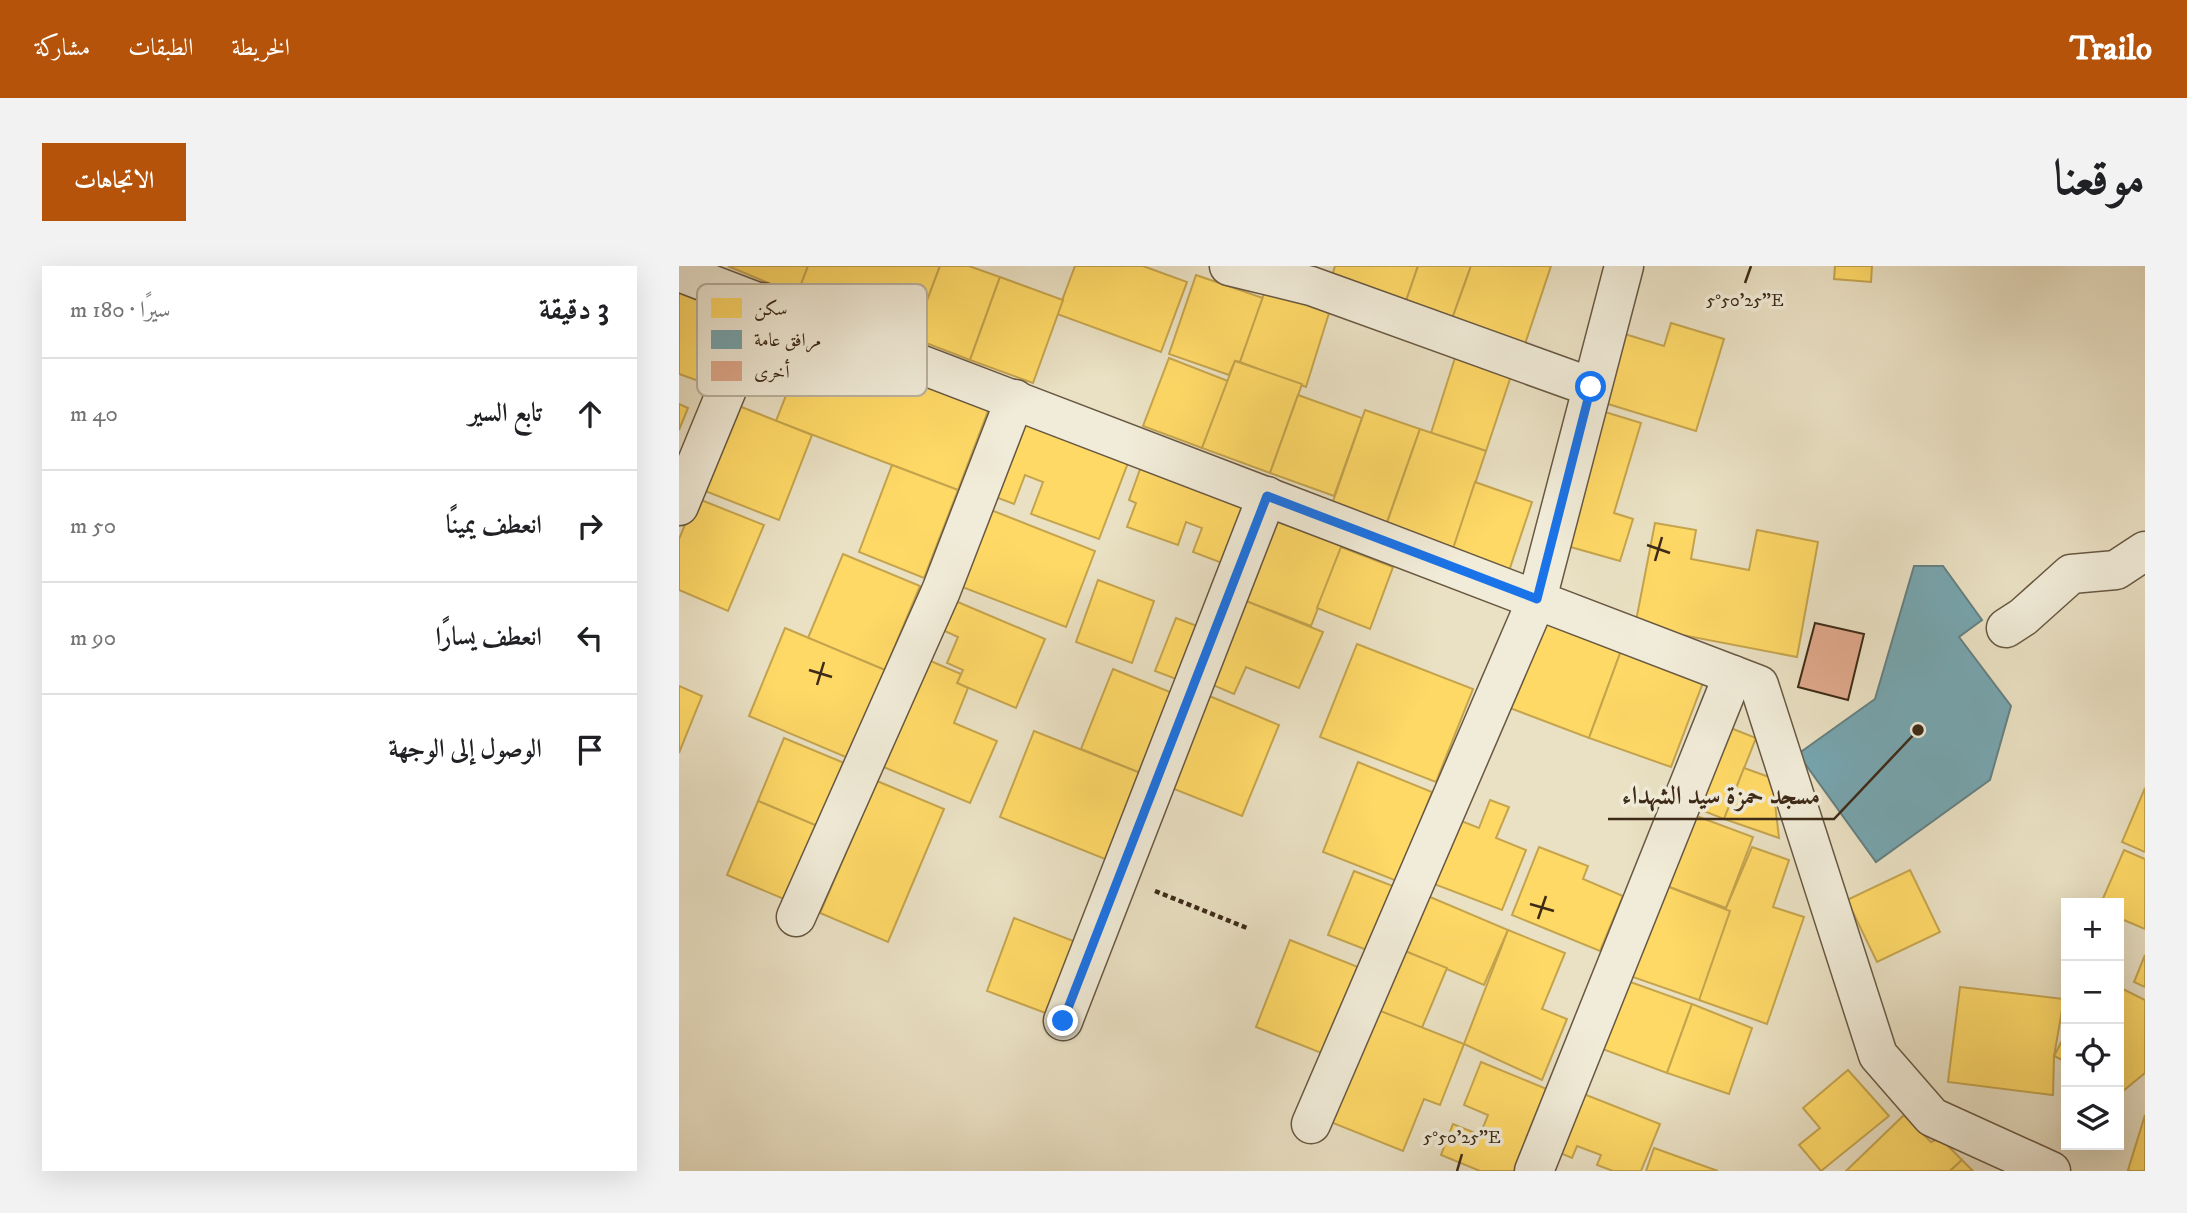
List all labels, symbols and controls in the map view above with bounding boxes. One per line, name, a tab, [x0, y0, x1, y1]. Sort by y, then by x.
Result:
text: Trailo	[2070, 29, 2152, 70]
text: مشاركة	[35, 33, 90, 63]
text: الطبقات	[128, 33, 194, 63]
text: الخريطة	[232, 33, 290, 63]
button: الاتجاهات	[42, 143, 186, 221]
text: موقعنا	[2053, 149, 2145, 211]
legend	[697, 284, 927, 396]
text: 5°50'25"E	[1706, 290, 1784, 312]
text: 3 دقيقة	[539, 292, 609, 329]
text: سيرًا · 180 m	[70, 296, 171, 325]
text: سكن	[754, 298, 788, 322]
text: مرافق عامة	[754, 329, 821, 353]
text: أخرى	[754, 359, 790, 384]
route start	[1575, 371, 1606, 402]
icon: ahead	[571, 395, 609, 433]
text: تابع السير	[469, 397, 542, 430]
text: 40 m	[70, 400, 118, 429]
icon: right	[571, 507, 609, 545]
text: انعطف يمينًا	[446, 509, 542, 542]
text: 50 m	[70, 512, 116, 541]
icon: left	[571, 619, 609, 657]
text: انعطف يسارًا	[435, 621, 542, 654]
text: 90 m	[70, 624, 116, 653]
icon: arrive	[571, 731, 609, 769]
text: الوصول إلى الوجهة	[388, 733, 542, 766]
callout: مسجد حمزة سيد الشهداء	[1608, 772, 1834, 819]
text: مسجد حمزة سيد الشهداء	[1622, 780, 1820, 813]
map controls	[2061, 898, 2124, 1150]
button: +	[2061, 898, 2124, 961]
button: −	[2061, 961, 2124, 1024]
route end	[1047, 1005, 1078, 1036]
button: locate	[2061, 1024, 2124, 1087]
button: layers	[2061, 1087, 2124, 1150]
text: 5°50'25"E	[1423, 1127, 1501, 1149]

